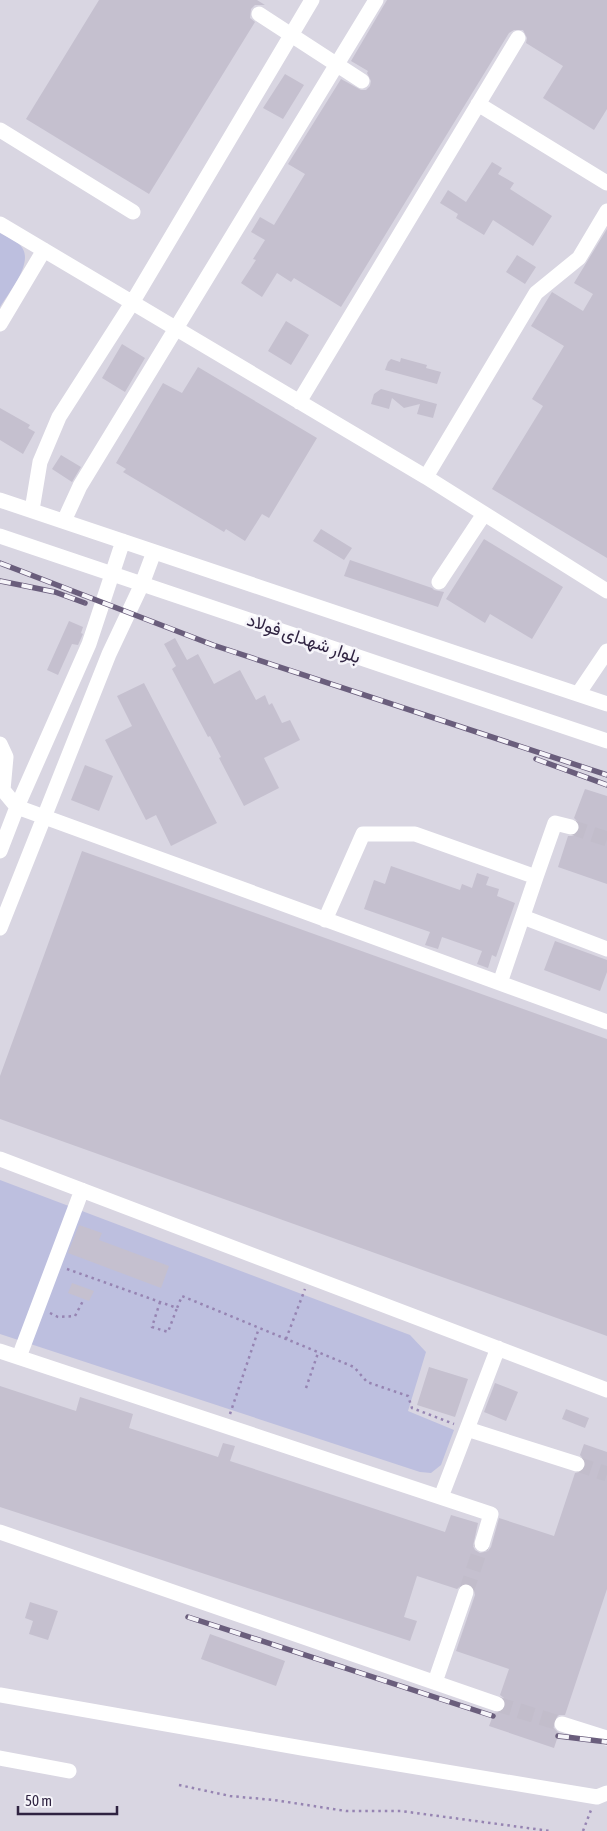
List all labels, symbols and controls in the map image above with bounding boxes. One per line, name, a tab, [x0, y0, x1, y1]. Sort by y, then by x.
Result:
street label: بلوار شهدای فولاد	[244, 609, 364, 668]
scale bar	[18, 1784, 116, 1816]
text: 50 m	[25, 1792, 52, 1809]

